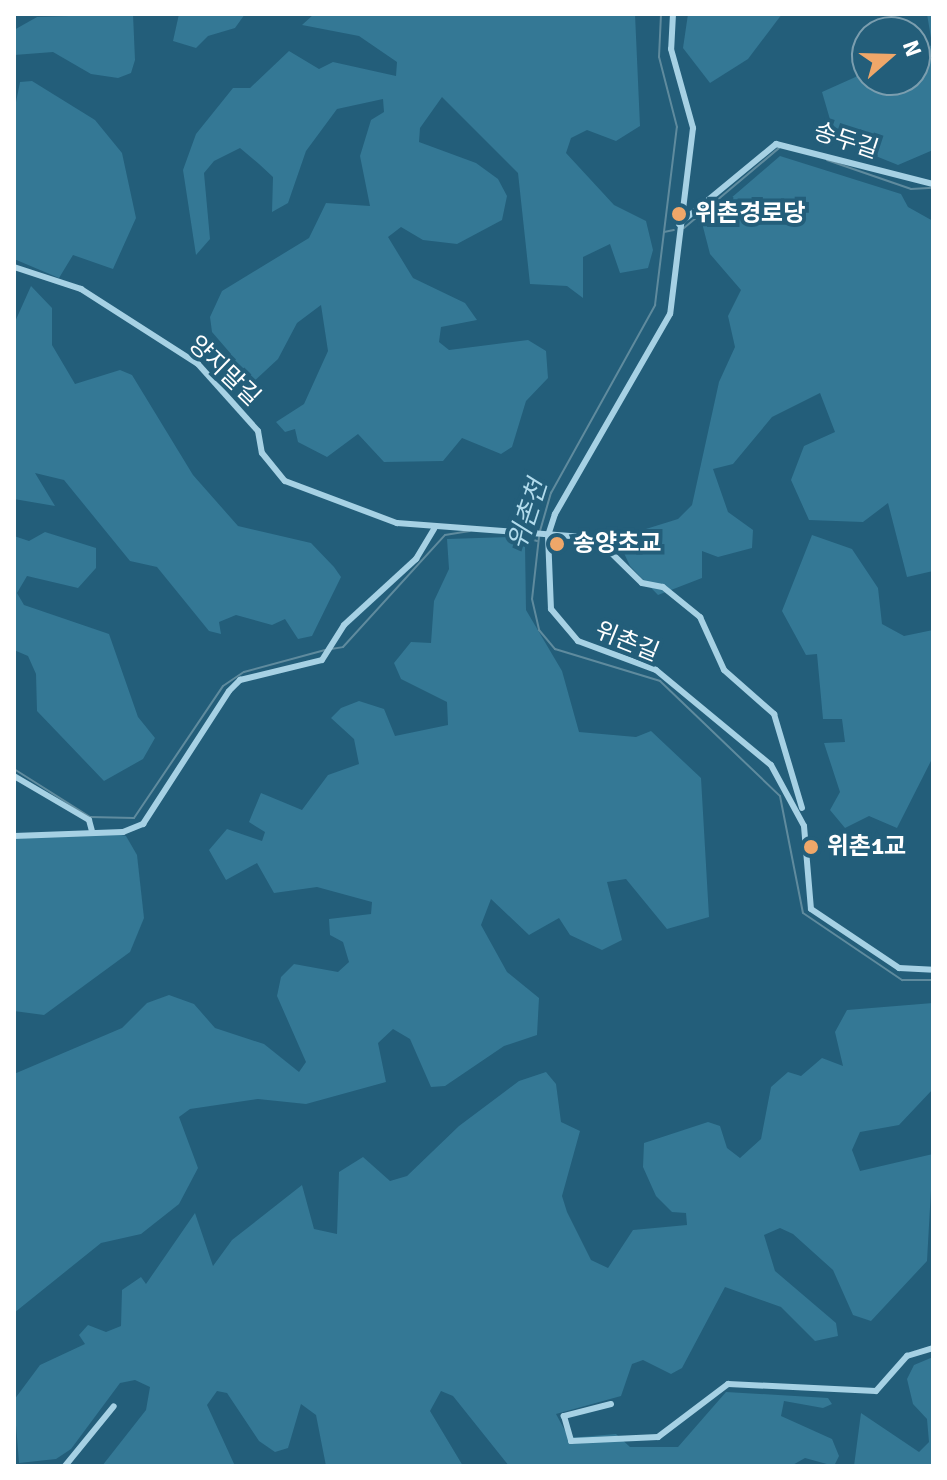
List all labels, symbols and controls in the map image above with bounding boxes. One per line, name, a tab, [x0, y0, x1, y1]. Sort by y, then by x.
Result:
north arrow	[851, 16, 931, 96]
text: N	[897, 36, 927, 60]
street label: 송두길	[810, 117, 882, 165]
place label: 위촌경로당	[695, 200, 805, 228]
marker: 위촌경로당	[670, 205, 688, 223]
street label: 양지말길	[182, 330, 266, 412]
water label: 위촌천	[503, 476, 555, 554]
place label: 송양초교	[573, 530, 661, 558]
marker: 송양초교	[548, 535, 566, 553]
street label: 위촌길	[591, 616, 663, 668]
place label: 위촌1교	[827, 833, 906, 861]
marker: 위촌1교	[802, 838, 820, 856]

